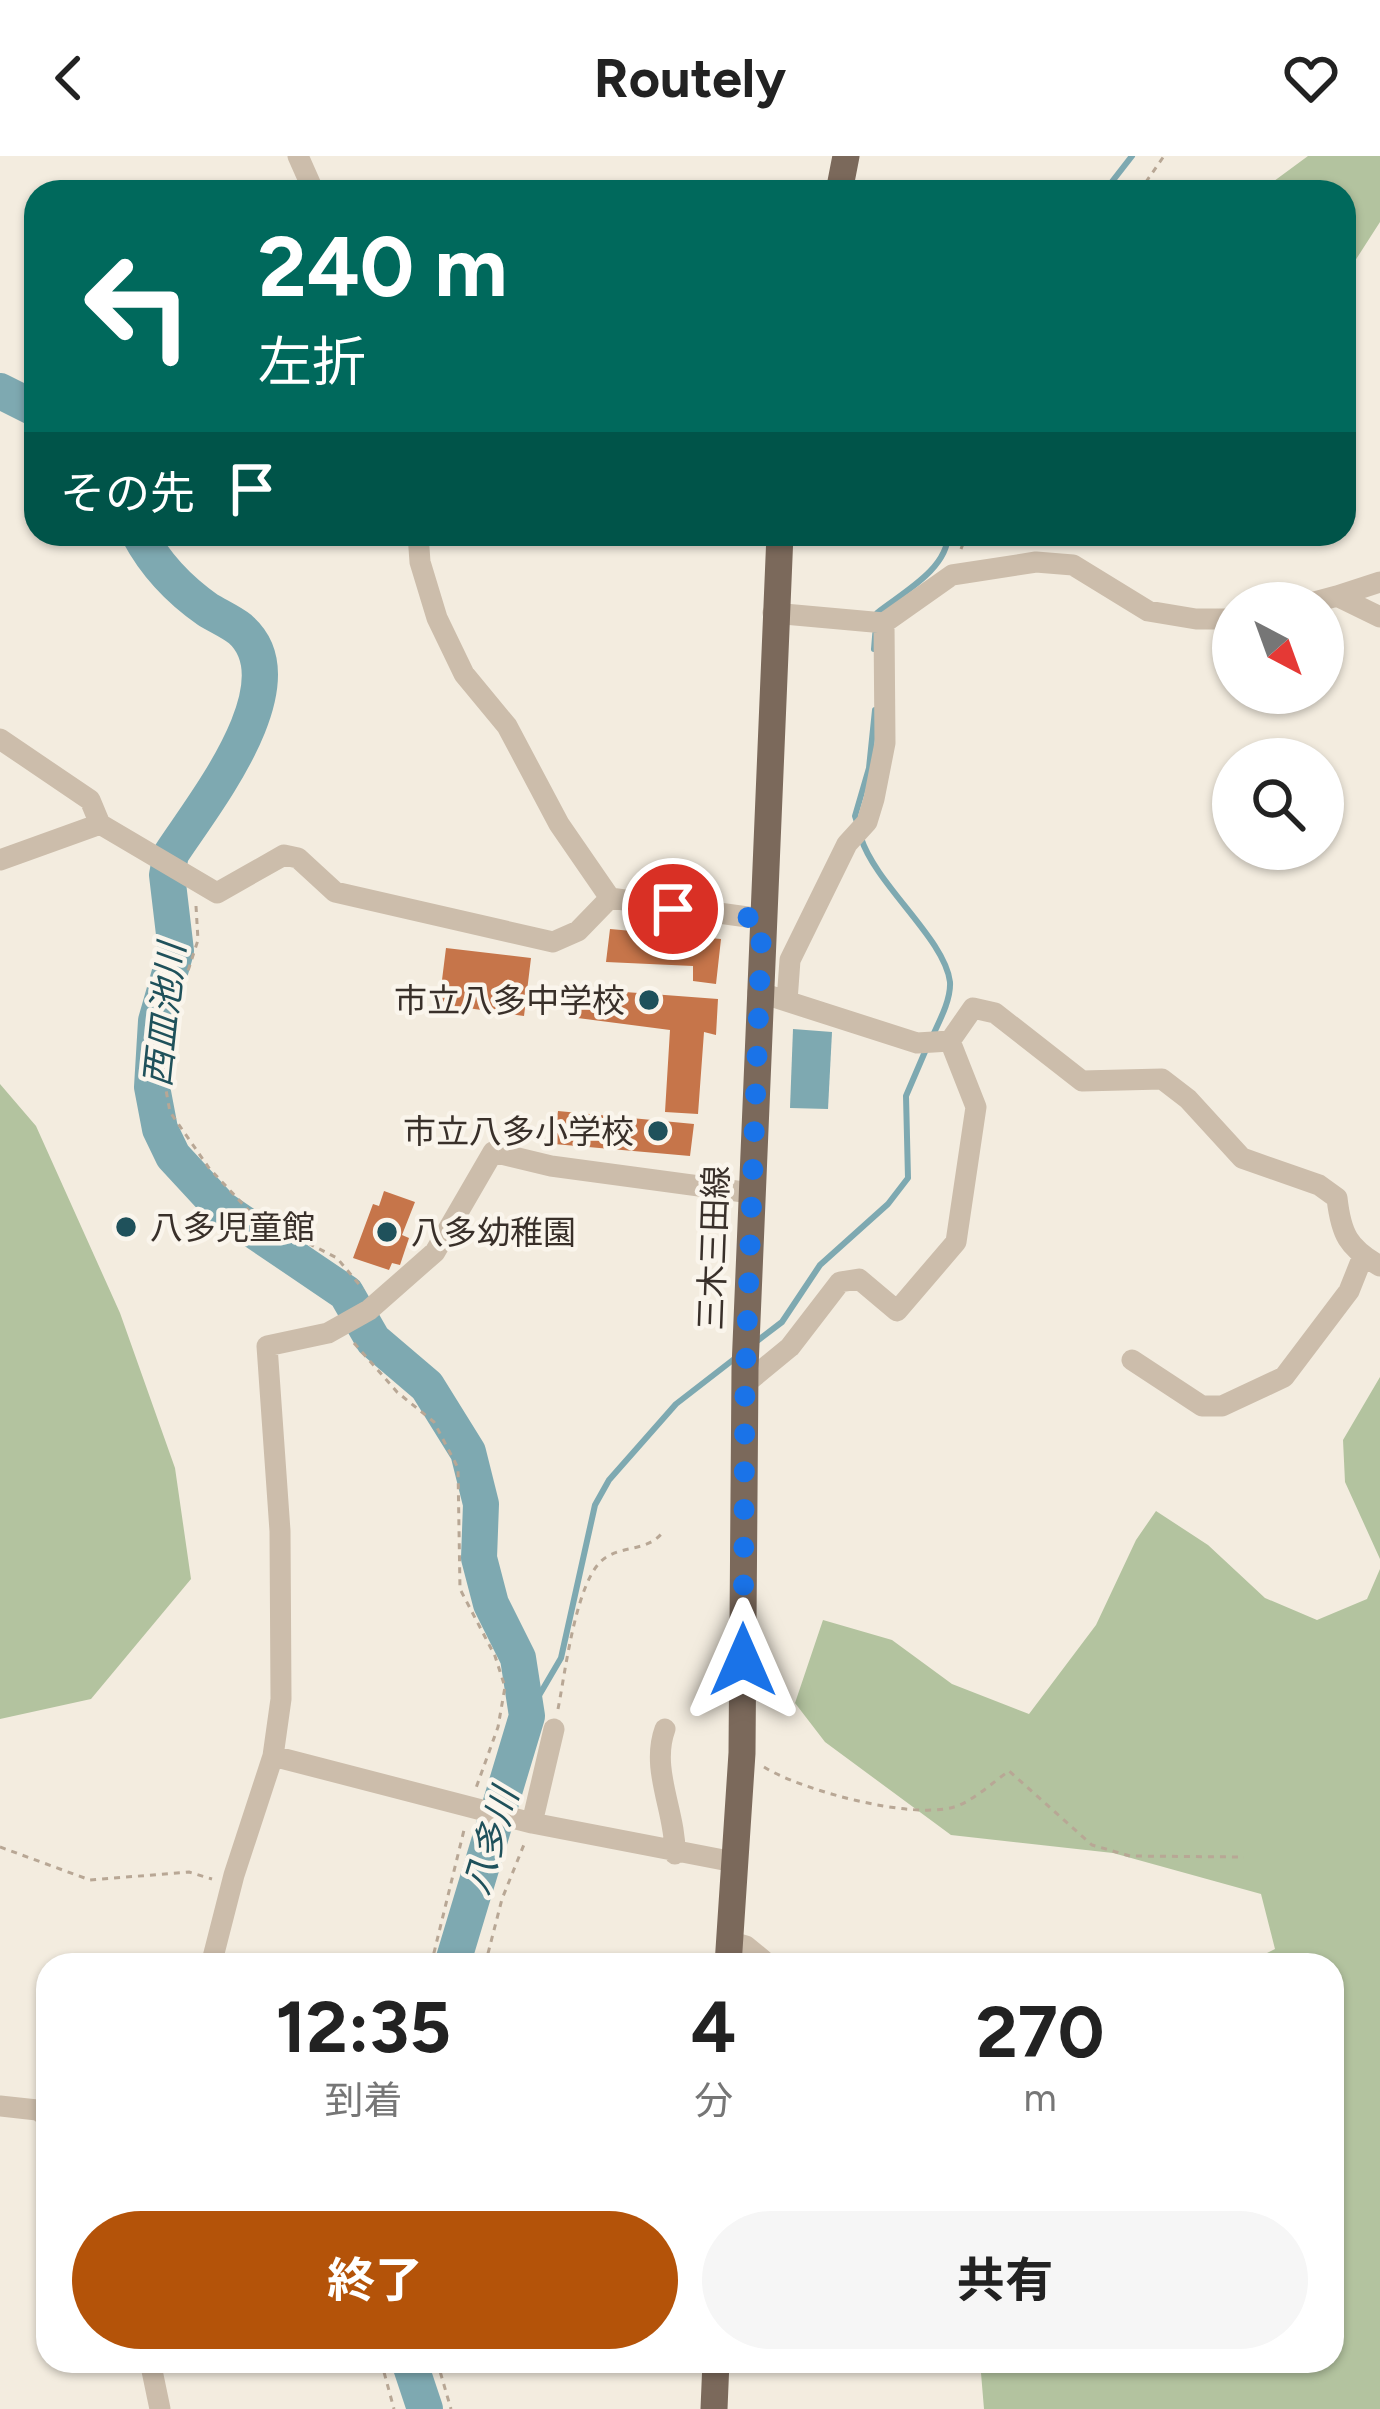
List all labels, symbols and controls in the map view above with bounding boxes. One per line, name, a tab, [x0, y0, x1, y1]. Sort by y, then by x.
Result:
icon: back	[36, 45, 102, 111]
icon: heart	[1278, 45, 1344, 111]
text: Routely	[594, 46, 786, 111]
text: 240 m	[258, 216, 507, 317]
icon: left	[60, 228, 216, 384]
text: 左折	[258, 330, 366, 395]
icon: arrive	[219, 456, 285, 522]
text: その先	[60, 466, 195, 520]
north arrow	[1212, 582, 1344, 714]
map controls	[1212, 582, 1344, 870]
button: search	[1212, 738, 1344, 870]
pin	[622, 858, 724, 960]
icon: arrive	[640, 876, 706, 942]
water label: 西皿池川	[136, 937, 194, 1089]
place label: 市立八多中学校	[394, 981, 625, 1020]
marker: 市立八多中学校	[636, 987, 662, 1013]
place label: 市立八多小学校	[403, 1112, 634, 1151]
marker: 市立八多小学校	[645, 1118, 671, 1144]
street label: 三木三田線	[691, 1165, 736, 1331]
place label: 八多児童館	[150, 1208, 315, 1247]
place label: 八多幼稚園	[411, 1213, 576, 1252]
marker: 八多児童館	[113, 1214, 139, 1240]
marker: 八多幼稚園	[374, 1219, 400, 1245]
position arrow	[680, 1597, 806, 1723]
water label: 八多川	[454, 1779, 528, 1899]
text: 12:35	[276, 1984, 451, 2070]
text: 4	[691, 1984, 736, 2070]
text: 270	[976, 1989, 1104, 2075]
text: m	[1024, 2074, 1057, 2121]
text: 到着	[324, 2077, 402, 2124]
text: 分	[694, 2077, 733, 2124]
button: 終了	[72, 2211, 678, 2349]
button: 共有	[702, 2211, 1308, 2349]

